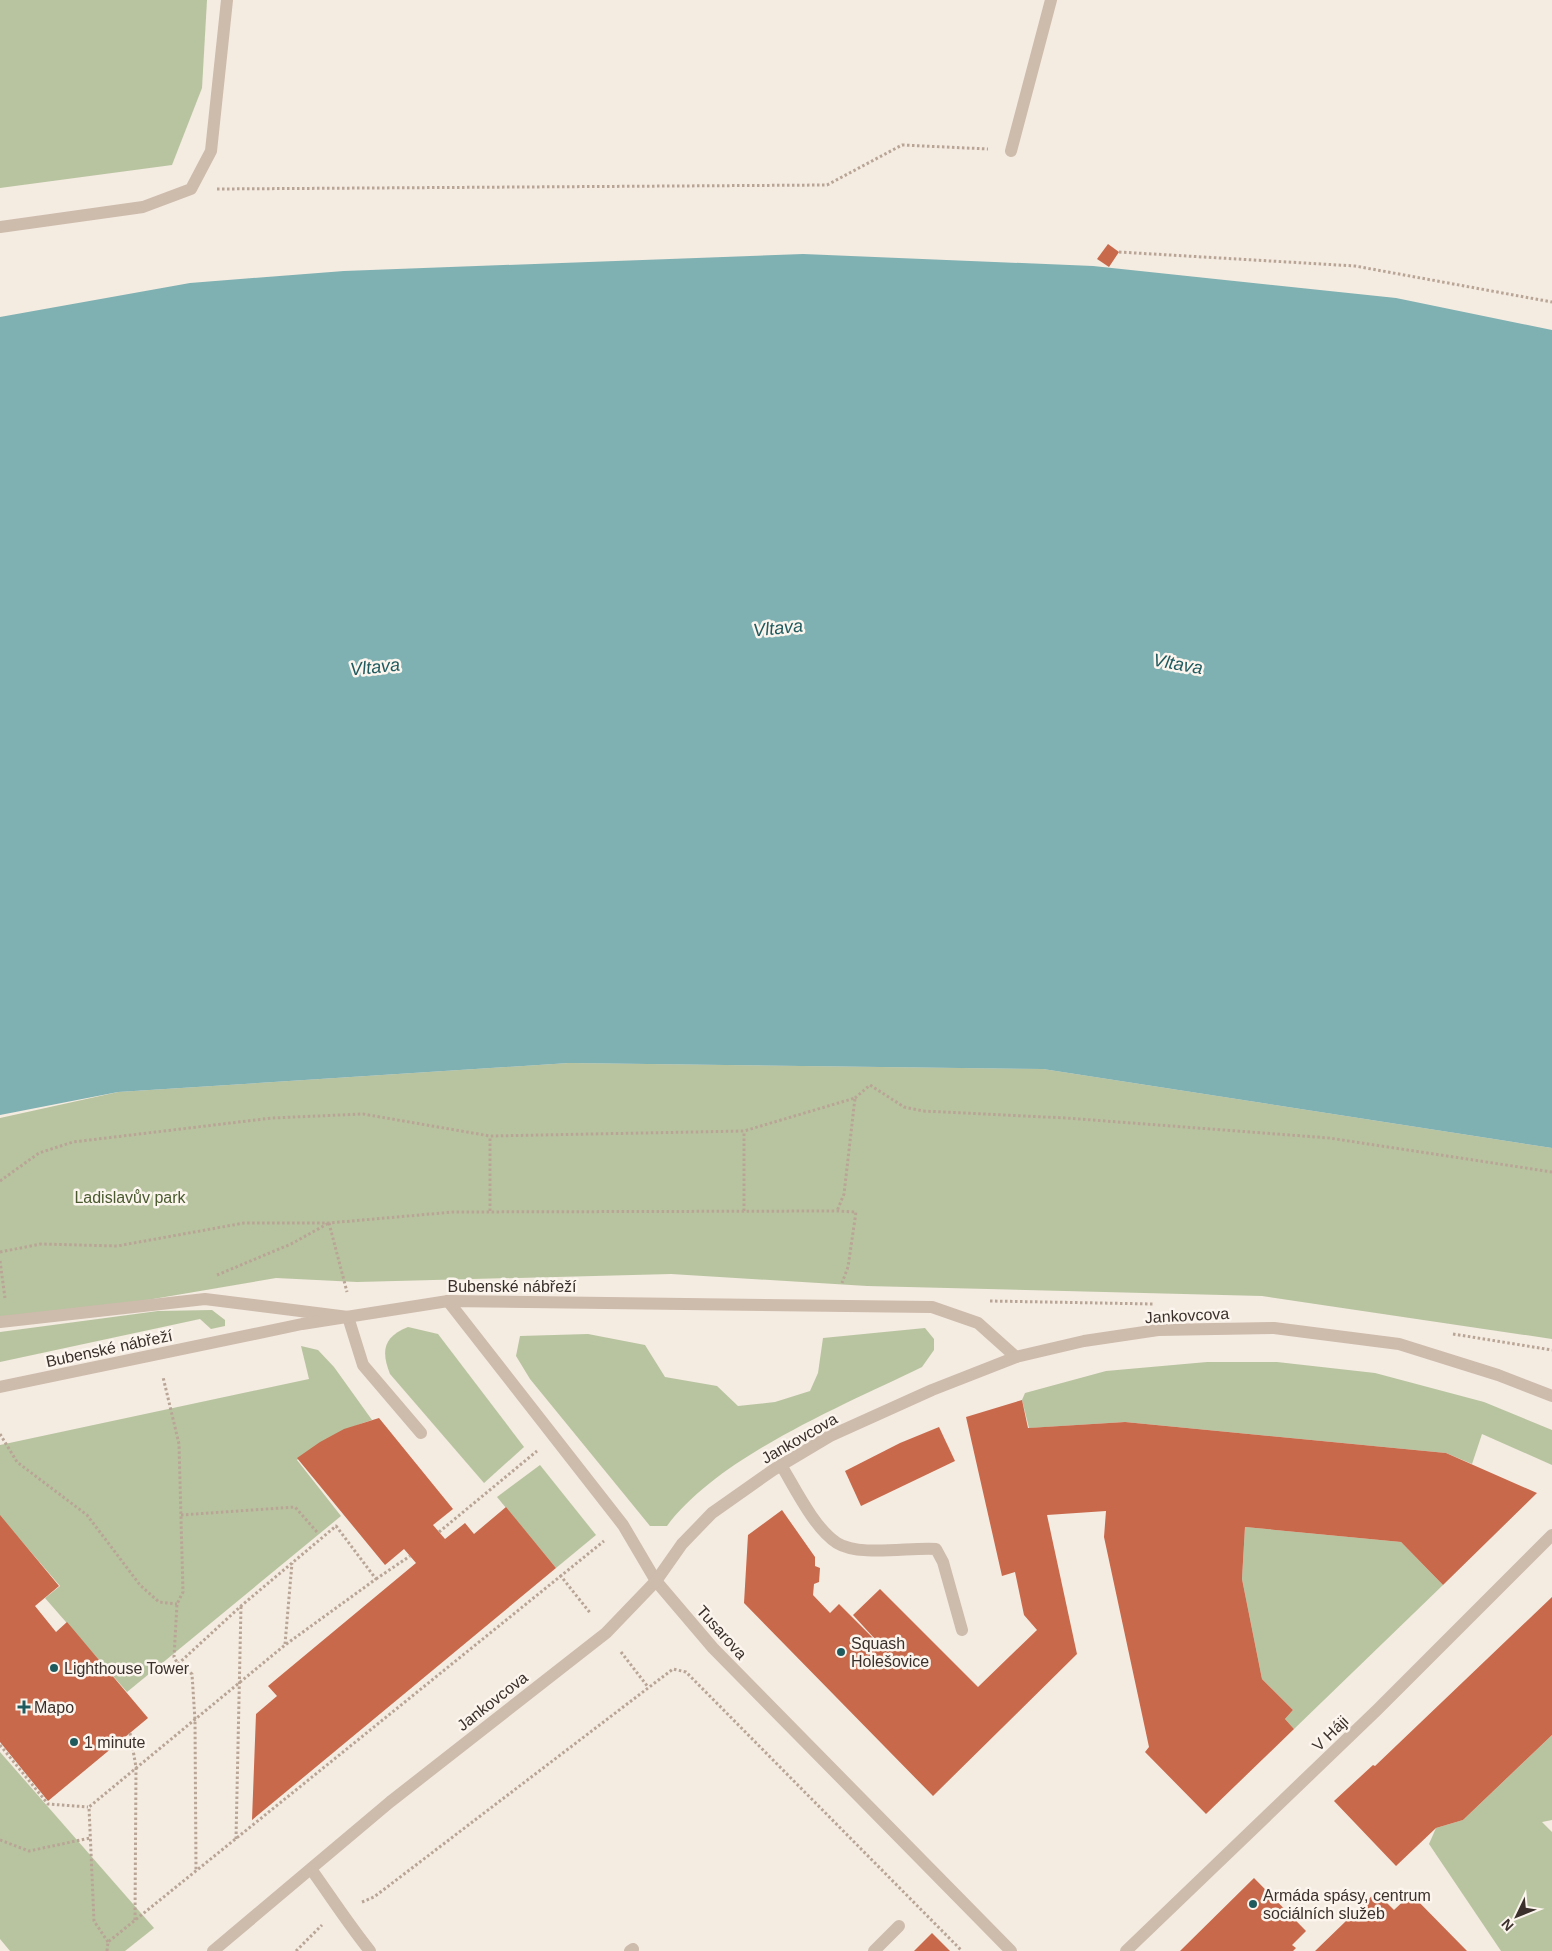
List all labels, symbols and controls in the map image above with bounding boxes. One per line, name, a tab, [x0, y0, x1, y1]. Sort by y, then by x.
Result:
water label: Vltava	[752, 615, 804, 641]
water label: Vltava	[1152, 650, 1204, 678]
water label: Vltava	[349, 654, 401, 680]
park label: Ladislavův park	[74, 1189, 187, 1206]
street label: Bubenské nábřeží	[448, 1278, 577, 1295]
street label: Jankovcova	[1144, 1305, 1230, 1326]
street label: Bubenské nábřeží	[44, 1327, 174, 1370]
street label: Jankovcova	[758, 1410, 840, 1467]
street label: Tusarova	[693, 1602, 750, 1663]
place label: Squash Holešovice	[851, 1635, 929, 1670]
marker: Squash Holešovice	[835, 1646, 847, 1658]
place label: Lighthouse Tower	[64, 1660, 190, 1677]
marker: Lighthouse Tower	[48, 1662, 60, 1674]
street label: Jankovcova	[454, 1669, 531, 1734]
place label: Mapo	[34, 1699, 74, 1716]
marker: Mapo	[18, 1701, 30, 1713]
street label: V Háji	[1309, 1712, 1352, 1754]
place label: 1 minute	[84, 1734, 145, 1751]
marker: 1 minute	[68, 1736, 80, 1748]
place label: Armáda spásy, centrum sociálních služeb	[1263, 1887, 1431, 1922]
north arrow	[1492, 1891, 1542, 1941]
marker: Armáda spásy, centrum sociálních služeb	[1247, 1898, 1259, 1910]
text: N	[1498, 1916, 1517, 1934]

